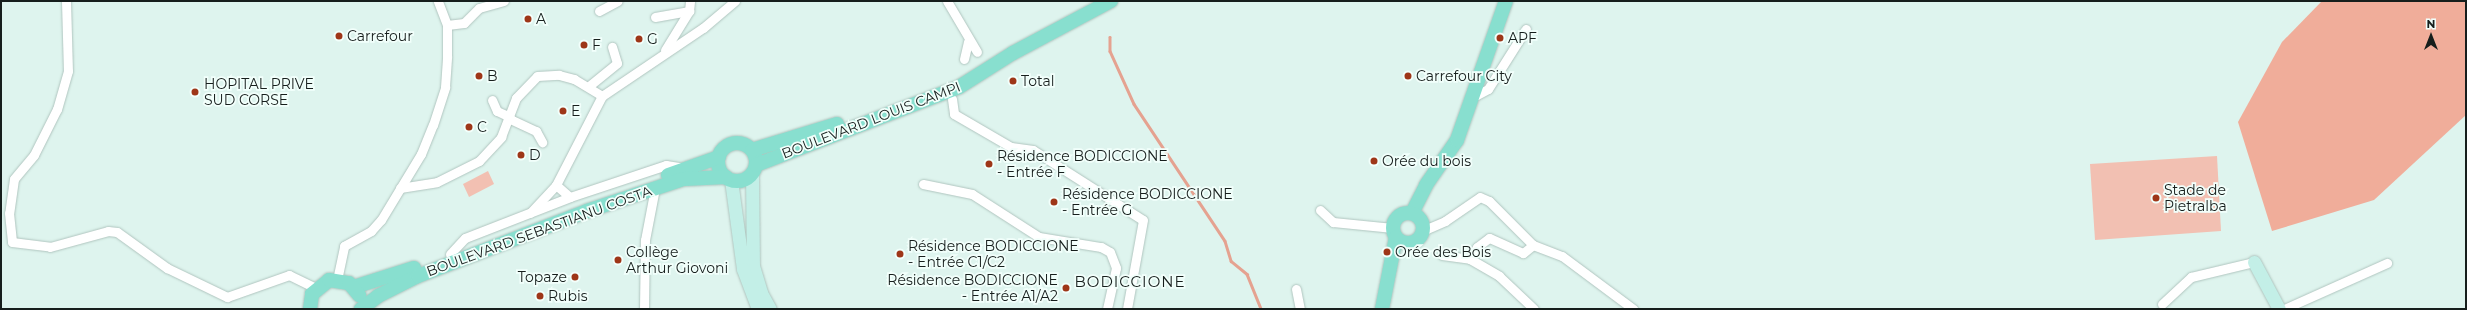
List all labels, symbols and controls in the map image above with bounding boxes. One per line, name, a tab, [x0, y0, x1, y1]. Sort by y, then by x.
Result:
place label: A	[536, 11, 546, 27]
marker: A	[523, 14, 533, 24]
north arrow	[2411, 16, 2451, 56]
text: N	[2427, 17, 2435, 31]
place label: Carrefour	[347, 28, 413, 44]
place label: APF	[1508, 30, 1537, 46]
marker: Carrefour	[334, 31, 344, 41]
place label: G	[647, 31, 658, 47]
marker: APF	[1495, 33, 1505, 43]
marker: G	[634, 34, 644, 44]
place label: F	[592, 37, 601, 53]
marker: F	[579, 40, 589, 50]
place label: B	[487, 68, 498, 84]
place label: Carrefour City	[1416, 68, 1512, 84]
marker: B	[474, 71, 484, 81]
marker: Carrefour City	[1403, 71, 1413, 81]
place label: Total	[1021, 73, 1054, 89]
place label: HOPITAL PRIVE SUD CORSE	[204, 76, 314, 108]
marker: Total	[1008, 76, 1018, 86]
street label: BOULEVARD LOUIS CAMPI	[779, 78, 963, 162]
marker: HOPITAL PRIVE SUD CORSE	[189, 86, 201, 98]
place label: E	[571, 103, 580, 119]
marker: E	[558, 106, 568, 116]
place label: C	[477, 119, 487, 135]
marker: C	[464, 122, 474, 132]
place label: D	[529, 147, 541, 163]
place label: Résidence BODICCIONE - Entrée F	[997, 148, 1168, 180]
marker: D	[516, 150, 526, 160]
place label: Orée du bois	[1382, 153, 1471, 169]
marker: Orée du bois	[1369, 156, 1379, 166]
marker: Résidence BODICCIONE - Entrée F	[984, 159, 994, 169]
street label: BOULEVARD SEBASTIANU COSTA	[424, 182, 654, 280]
place label: Stade de Pietralba	[2164, 182, 2227, 214]
place label: Résidence BODICCIONE - Entrée G	[1062, 186, 1233, 218]
marker: Stade de Pietralba	[2151, 193, 2161, 203]
marker: Résidence BODICCIONE - Entrée G	[1049, 197, 1059, 207]
place label: Résidence BODICCIONE - Entrée C1/C2	[908, 238, 1079, 270]
place label: Collège Arthur Giovoni	[626, 244, 728, 276]
place label: Orée des Bois	[1395, 244, 1491, 260]
marker: Orée des Bois	[1382, 247, 1392, 257]
marker: Résidence BODICCIONE - Entrée C1/C2	[895, 249, 905, 259]
marker: Collège Arthur Giovoni	[613, 255, 623, 265]
place label: Topaze	[518, 269, 567, 285]
marker: Topaze	[570, 272, 580, 282]
place label: Résidence BODICCIONE - Entrée A1/A2	[887, 272, 1058, 304]
district label: BODICCIONE	[1075, 273, 1185, 291]
marker: Résidence BODICCIONE - Entrée A1/A2	[1061, 283, 1071, 293]
place label: Rubis	[548, 288, 588, 304]
marker: Rubis	[535, 291, 545, 301]

